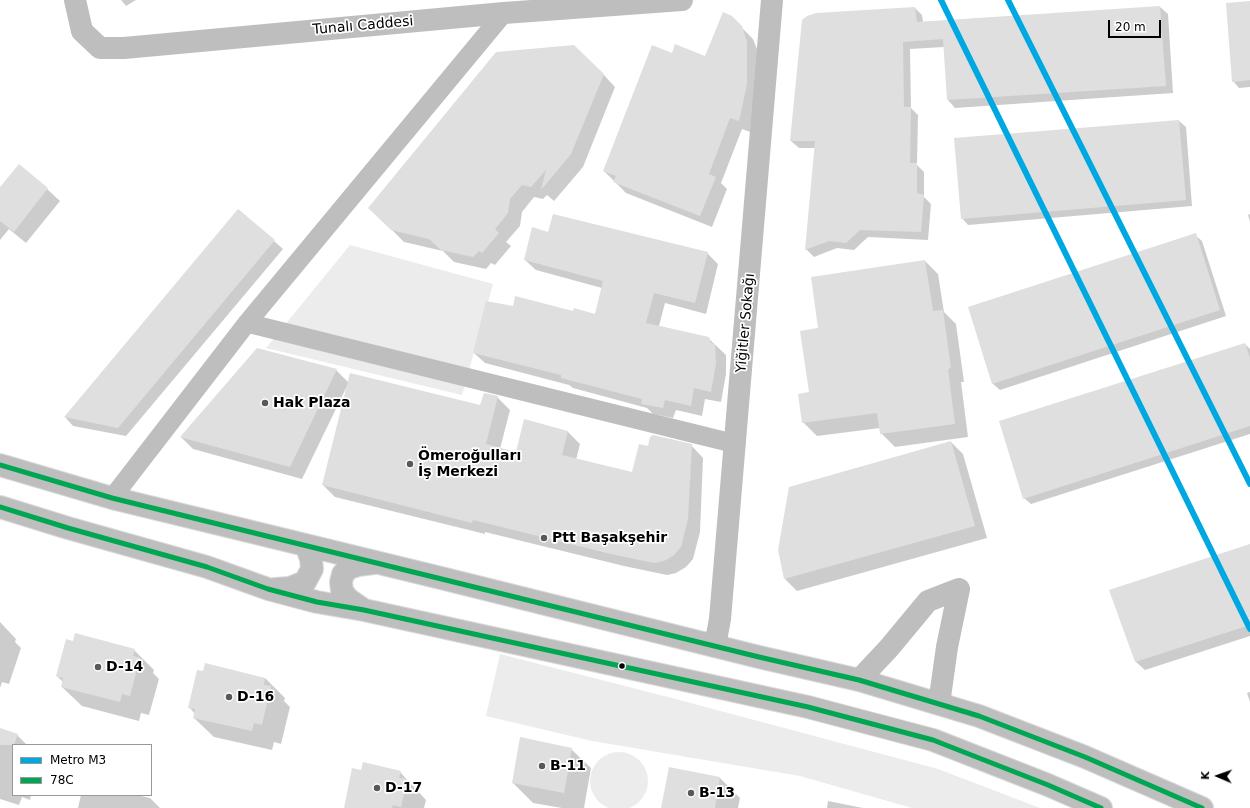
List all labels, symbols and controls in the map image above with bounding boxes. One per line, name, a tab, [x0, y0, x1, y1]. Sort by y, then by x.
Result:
scale bar	[1110, 12, 1163, 38]
street label: Tunalı Caddesi	[312, 13, 414, 39]
text: 20 m	[1115, 20, 1146, 34]
street label: Yiğitler Sokağı	[733, 273, 759, 373]
place label: Hak Plaza	[273, 395, 350, 411]
marker: Hak Plaza	[260, 398, 270, 408]
place label: Ömeroğulları İş Merkezi	[418, 448, 521, 480]
marker: Ömeroğulları İş Merkezi	[405, 459, 415, 469]
place label: Ptt Başakşehir	[552, 530, 667, 546]
marker: Ptt Başakşehir	[539, 533, 549, 543]
place label: D-14	[106, 659, 143, 675]
unlabelled marker	[617, 661, 627, 671]
marker: D-14	[93, 662, 103, 672]
place label: D-16	[237, 689, 274, 705]
marker: D-16	[224, 692, 234, 702]
legend	[12, 744, 152, 796]
text: Metro M3	[50, 753, 106, 767]
north arrow	[1198, 756, 1238, 796]
place label: B-11	[550, 758, 586, 774]
marker: B-11	[537, 761, 547, 771]
text: K	[1199, 771, 1212, 780]
text: 78C	[50, 773, 74, 787]
place label: D-17	[385, 780, 422, 796]
marker: D-17	[372, 783, 382, 793]
place label: B-13	[699, 785, 735, 801]
marker: B-13	[686, 788, 696, 798]

